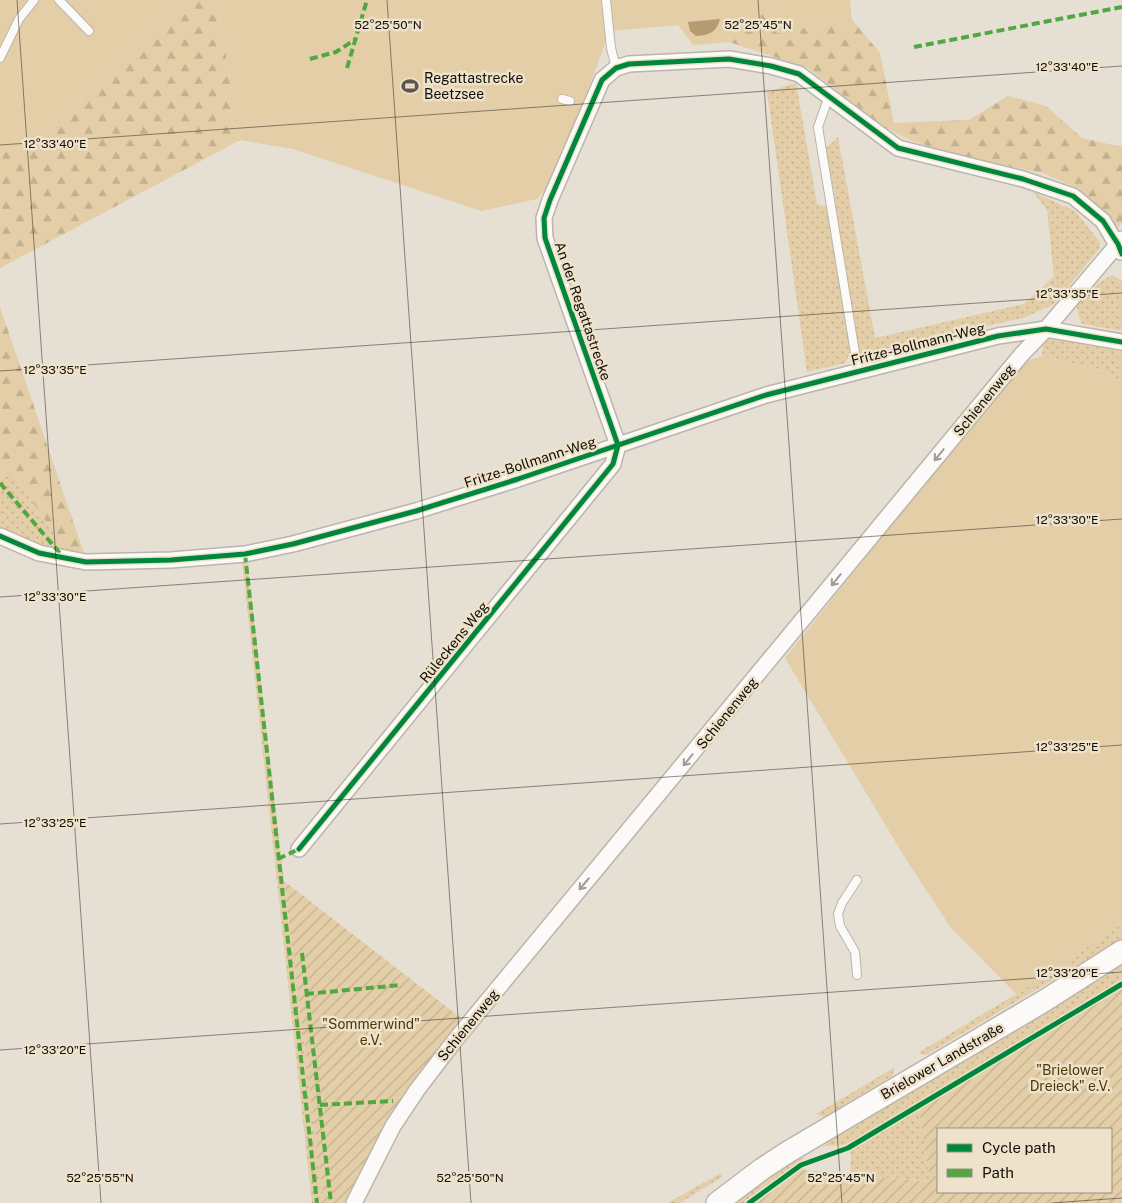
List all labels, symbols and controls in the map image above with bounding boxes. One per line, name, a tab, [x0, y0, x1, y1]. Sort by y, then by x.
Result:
text: 52°25'50"N	[354, 18, 422, 32]
text: 52°25'45"N	[724, 18, 792, 32]
text: 12°33'40"E	[1035, 60, 1099, 74]
place label: Regattastrecke Beetzsee	[424, 70, 524, 102]
sports icon: Regattastrecke Beetzsee	[400, 76, 420, 96]
text: 12°33'40"E	[23, 137, 87, 151]
street label: An der Regattastrecke	[552, 239, 614, 383]
text: 12°33'35"E	[1035, 287, 1099, 301]
street label: Fritze-Bollmann-Weg	[849, 320, 987, 368]
street label: Schienenweg	[950, 361, 1018, 439]
text: 12°33'35"E	[23, 363, 87, 377]
street label: Fritze-Bollmann-Weg	[462, 433, 598, 491]
one-way arrow	[934, 448, 945, 461]
text: 12°33'30"E	[1036, 513, 1099, 527]
one-way arrow	[830, 574, 842, 587]
text: 12°33'30"E	[24, 590, 87, 604]
street label: Rüleckens Weg	[416, 598, 492, 686]
street label: Schienenweg	[693, 674, 761, 752]
text: 12°33'25"E	[1036, 740, 1099, 754]
one-way arrow	[683, 753, 694, 766]
text: 12°33'25"E	[24, 816, 87, 830]
one-way arrow	[578, 878, 590, 891]
text: 12°33'20"E	[1036, 966, 1098, 980]
street label: Schienenweg	[434, 986, 502, 1064]
park label: "Sommerwind" e.V.	[322, 1016, 420, 1048]
street label: Brielower Landstraße	[878, 1019, 1006, 1103]
text: 12°33'20"E	[24, 1043, 86, 1057]
park label: "Brielower Dreieck" e.V.	[1030, 1062, 1110, 1094]
legend	[937, 1128, 1112, 1193]
text: Cycle path	[982, 1139, 1056, 1156]
text: Path	[982, 1164, 1014, 1181]
text: 52°25'55"N	[66, 1171, 134, 1185]
text: 52°25'50"N	[436, 1171, 504, 1185]
text: 52°25'45"N	[807, 1171, 875, 1185]

